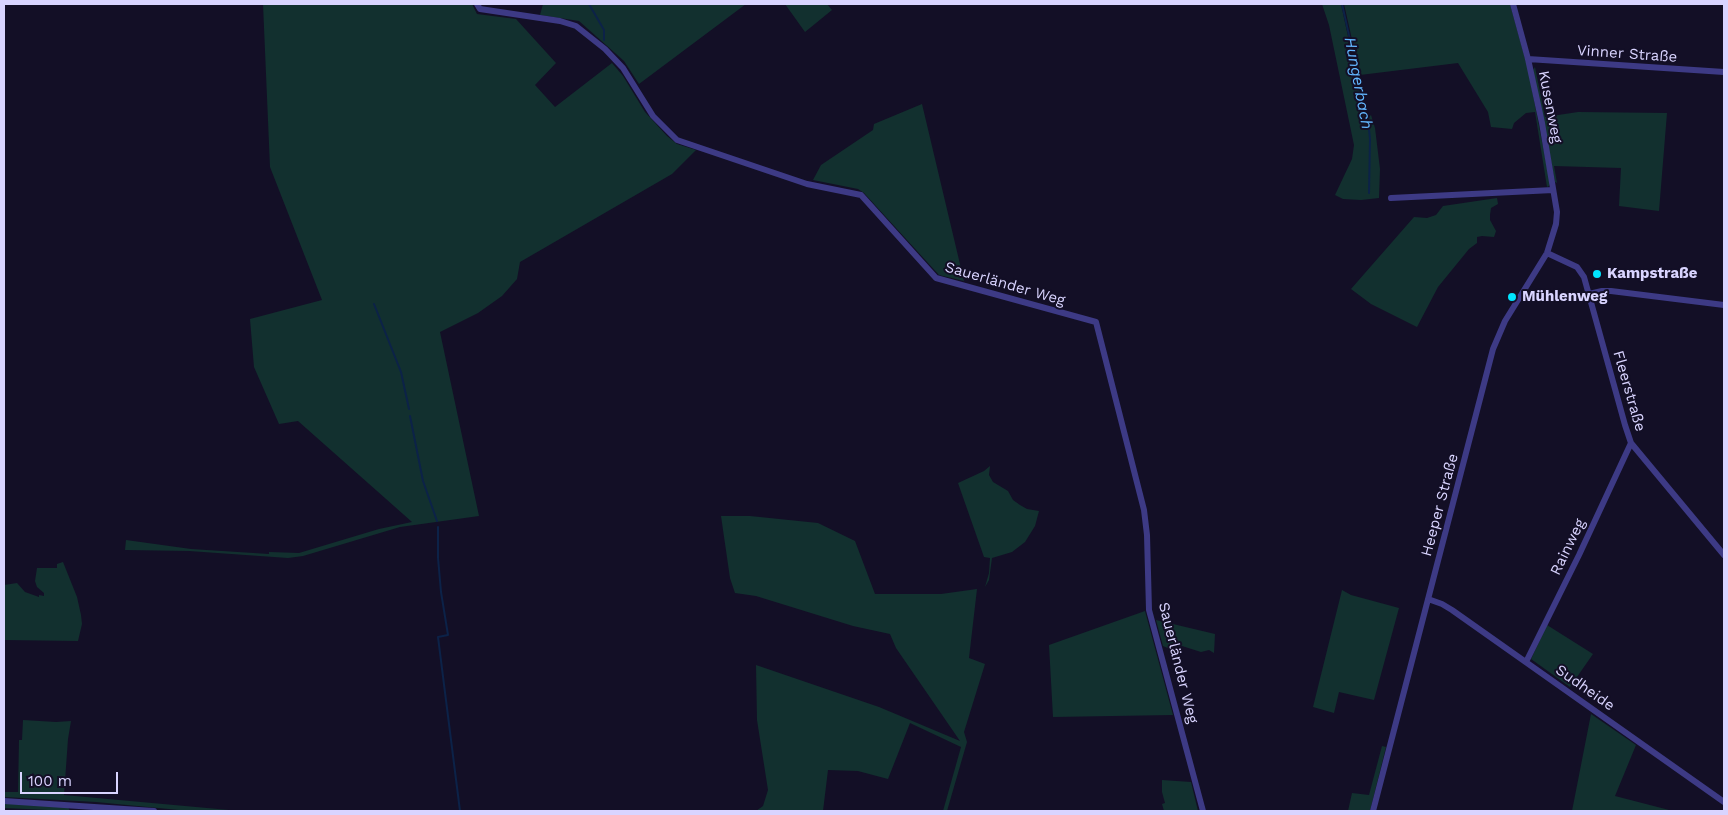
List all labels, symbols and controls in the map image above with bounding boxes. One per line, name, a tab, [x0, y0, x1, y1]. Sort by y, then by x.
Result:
water label: Hungerbach	[1340, 35, 1376, 131]
street label: Vinner Straße	[1576, 42, 1678, 66]
street label: Kusenweg	[1534, 69, 1566, 145]
street label: Sauerländer Weg	[943, 258, 1067, 310]
place label: Kampstraße	[1607, 265, 1697, 283]
marker: Kampstraße	[1591, 268, 1603, 280]
place label: Mühlenweg	[1522, 288, 1607, 306]
marker: Mühlenweg	[1506, 291, 1518, 303]
street label: Fleerstraße	[1609, 348, 1649, 434]
street label: Heeper Straße	[1418, 452, 1462, 558]
street label: Rainweg	[1547, 516, 1589, 578]
street label: Sauerländer Weg	[1154, 601, 1202, 725]
street label: Sudheide	[1552, 661, 1618, 715]
scale bar	[22, 762, 120, 794]
text: 100 m	[28, 772, 72, 790]

